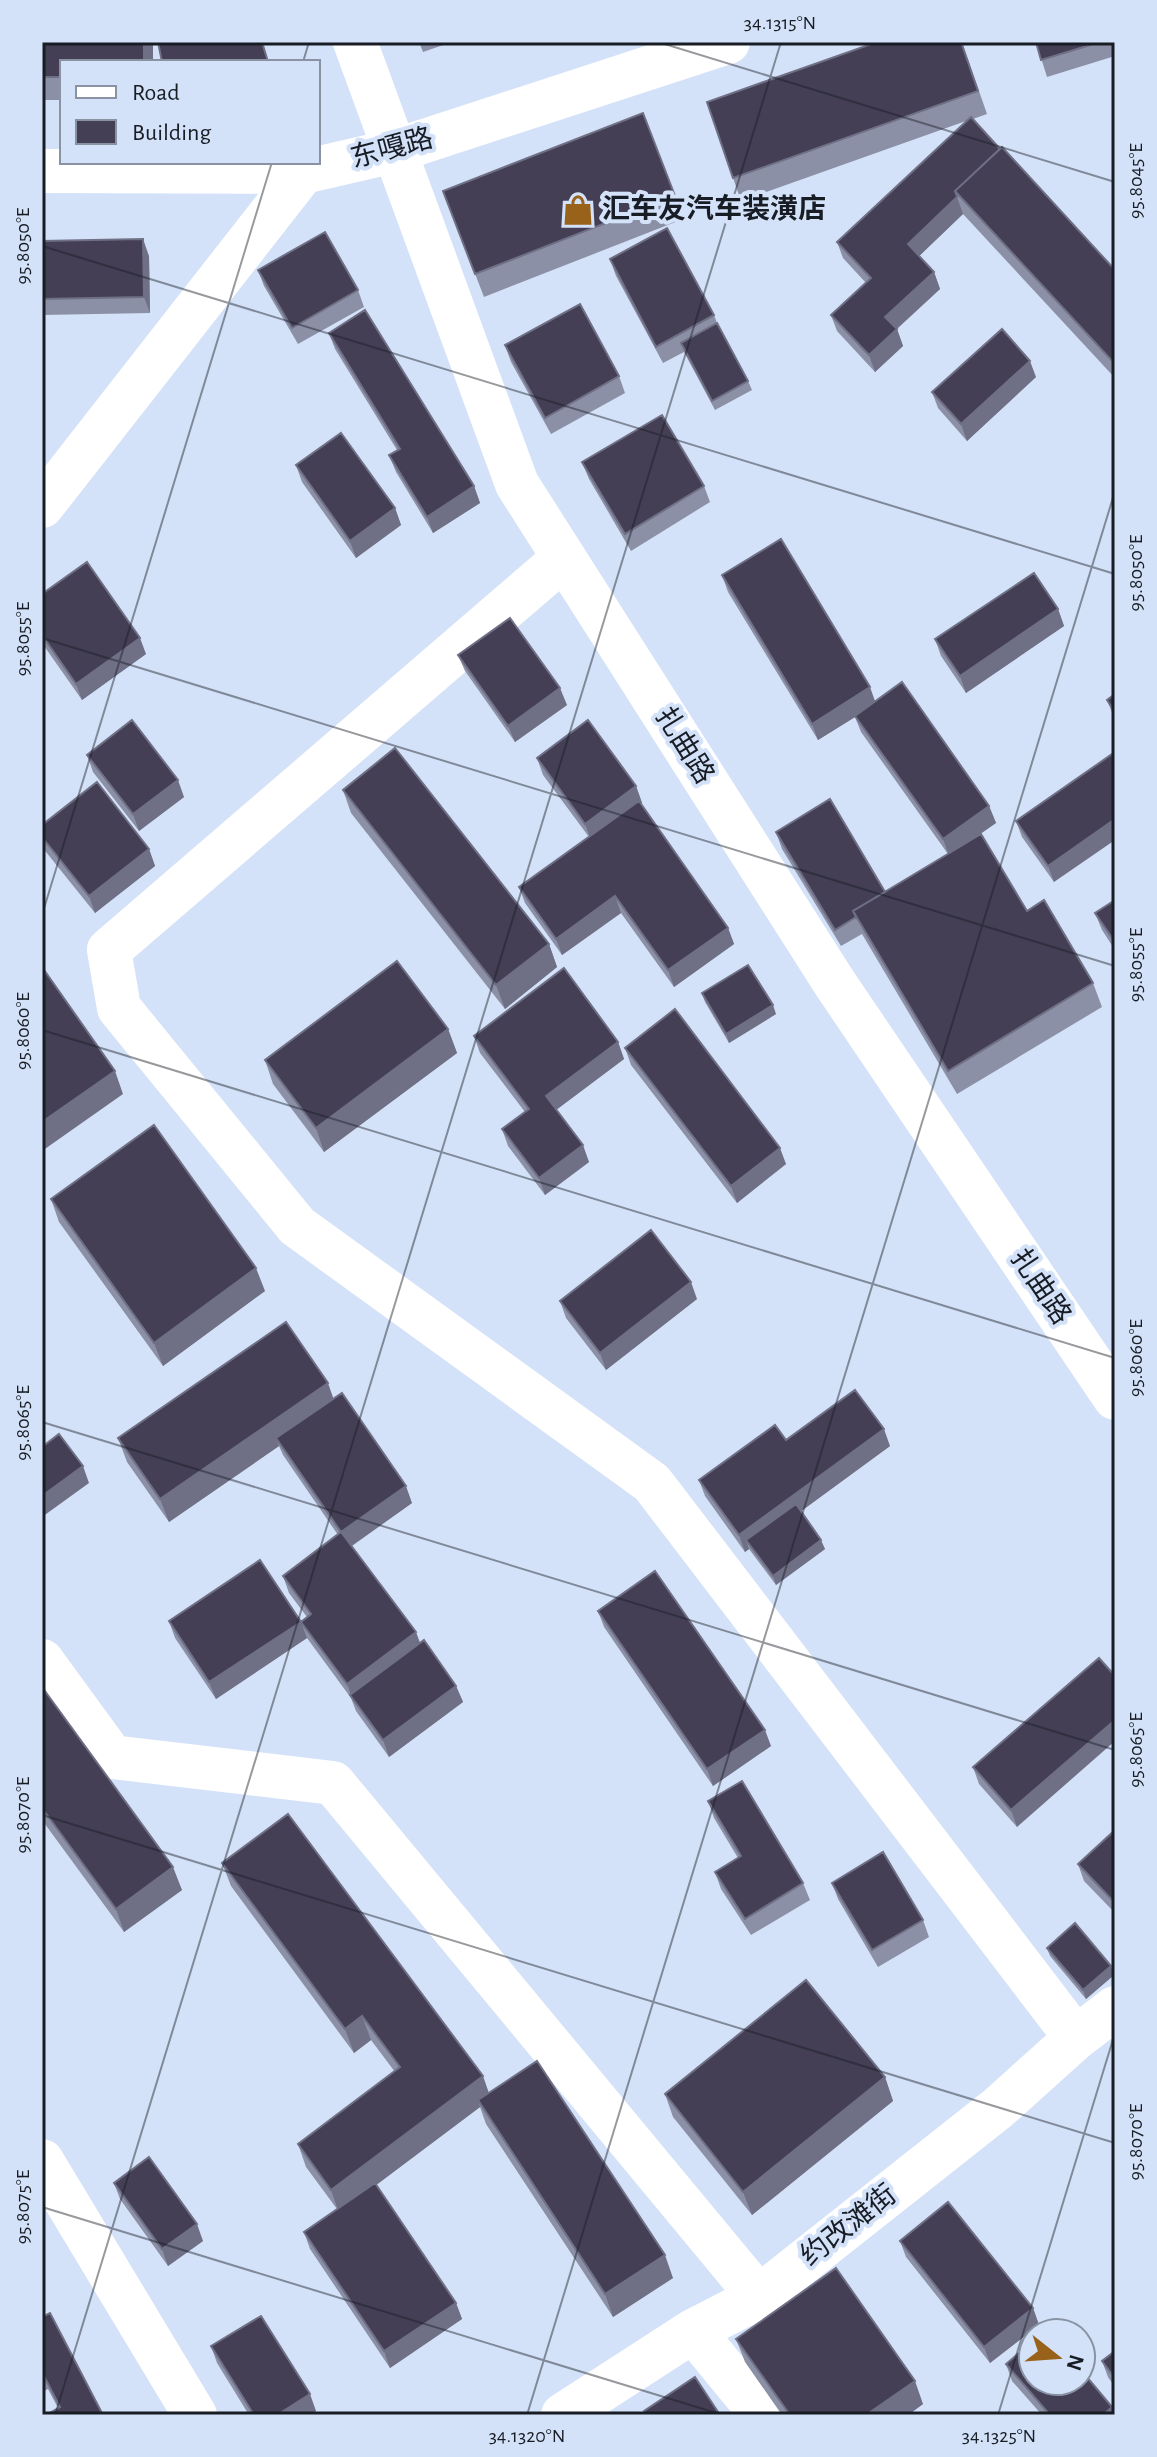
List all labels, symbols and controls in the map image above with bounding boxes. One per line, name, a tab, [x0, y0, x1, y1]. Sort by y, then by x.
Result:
text: 34.1315°N	[744, 13, 816, 33]
legend	[60, 60, 320, 164]
text: Road	[132, 81, 180, 105]
text: Building	[132, 121, 211, 145]
street label: 东嘎路	[347, 123, 436, 173]
text: 95.8045°E	[1126, 143, 1146, 219]
shop icon: 汇车友汽车装潢店	[561, 193, 595, 227]
place label: 汇车友汽车装潢店	[602, 193, 826, 224]
text: 95.8050°E	[13, 207, 33, 284]
text: 95.8050°E	[1126, 534, 1146, 611]
text: 95.8055°E	[13, 601, 33, 676]
street label: 扎曲路	[650, 702, 720, 789]
text: 95.8055°E	[1126, 927, 1146, 1002]
text: 95.8060°E	[13, 992, 33, 1070]
street label: 扎曲路	[1005, 1243, 1077, 1330]
text: 95.8060°E	[1126, 1319, 1146, 1397]
text: 95.8065°E	[13, 1385, 33, 1461]
text: 95.8065°E	[1126, 1712, 1146, 1788]
text: 95.8070°E	[13, 1776, 33, 1853]
text: 95.8070°E	[1126, 2103, 1146, 2180]
text: 95.8075°E	[13, 2169, 33, 2244]
street label: 约改滩街	[795, 2179, 902, 2272]
north arrow	[1017, 2317, 1097, 2397]
text: N	[1062, 2352, 1088, 2373]
text: 34.1320°N	[489, 2426, 565, 2446]
text: 34.1325°N	[962, 2426, 1036, 2446]

